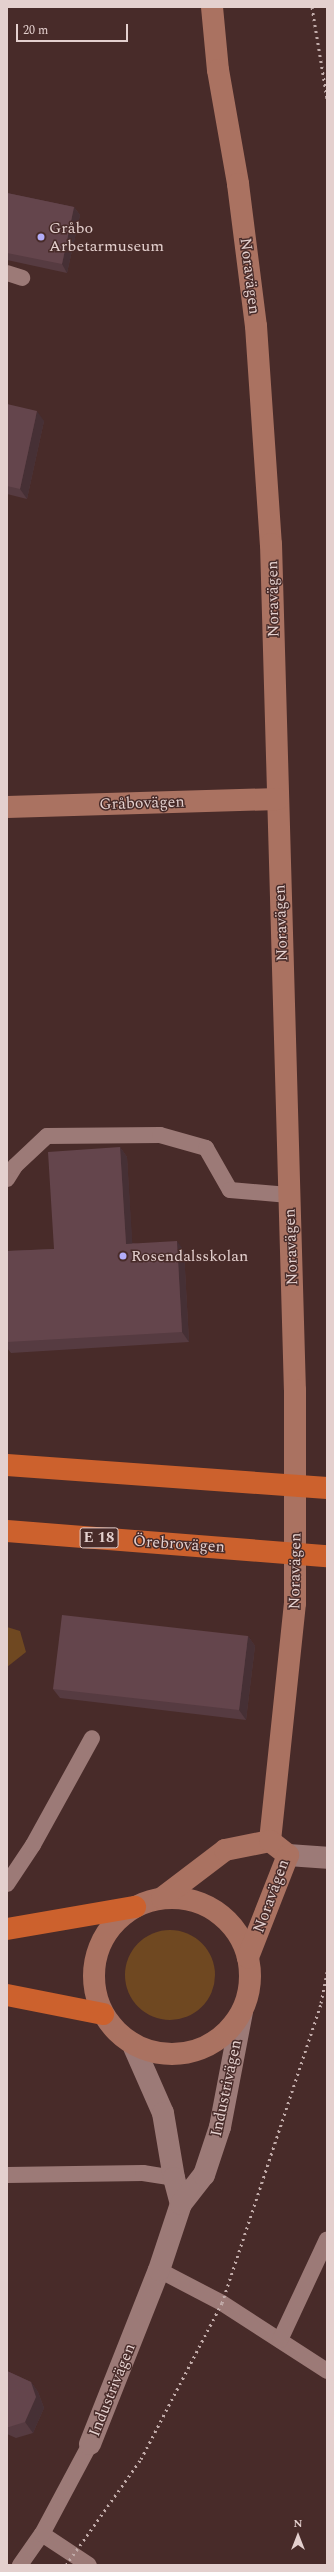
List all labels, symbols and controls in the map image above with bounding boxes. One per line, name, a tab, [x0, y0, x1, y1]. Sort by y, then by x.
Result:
scale bar	[18, 16, 130, 42]
text: 20 m	[23, 21, 48, 40]
place label: Gråbo Arbetarmuseum	[49, 218, 164, 256]
marker: Gråbo Arbetarmuseum	[36, 232, 46, 242]
street label: Noravägen	[236, 237, 264, 315]
street label: Noravägen	[263, 560, 283, 638]
street label: Gråbovägen	[99, 792, 185, 814]
street label: Noravägen	[270, 884, 292, 962]
street label: Noravägen	[280, 1208, 302, 1286]
place label: Rosendalsskolan	[131, 1246, 248, 1266]
marker: Rosendalsskolan	[118, 1251, 128, 1261]
road number: E 18	[79, 1525, 119, 1551]
street label: Örebrovägen	[132, 1531, 226, 1557]
street label: Noravägen	[285, 1532, 305, 1610]
street label: Noravägen	[249, 1857, 293, 1935]
street label: Industrivägen	[206, 2038, 246, 2138]
street label: Industrivägen	[85, 2341, 139, 2439]
text: N	[294, 2515, 302, 2532]
north arrow	[278, 2516, 318, 2556]

